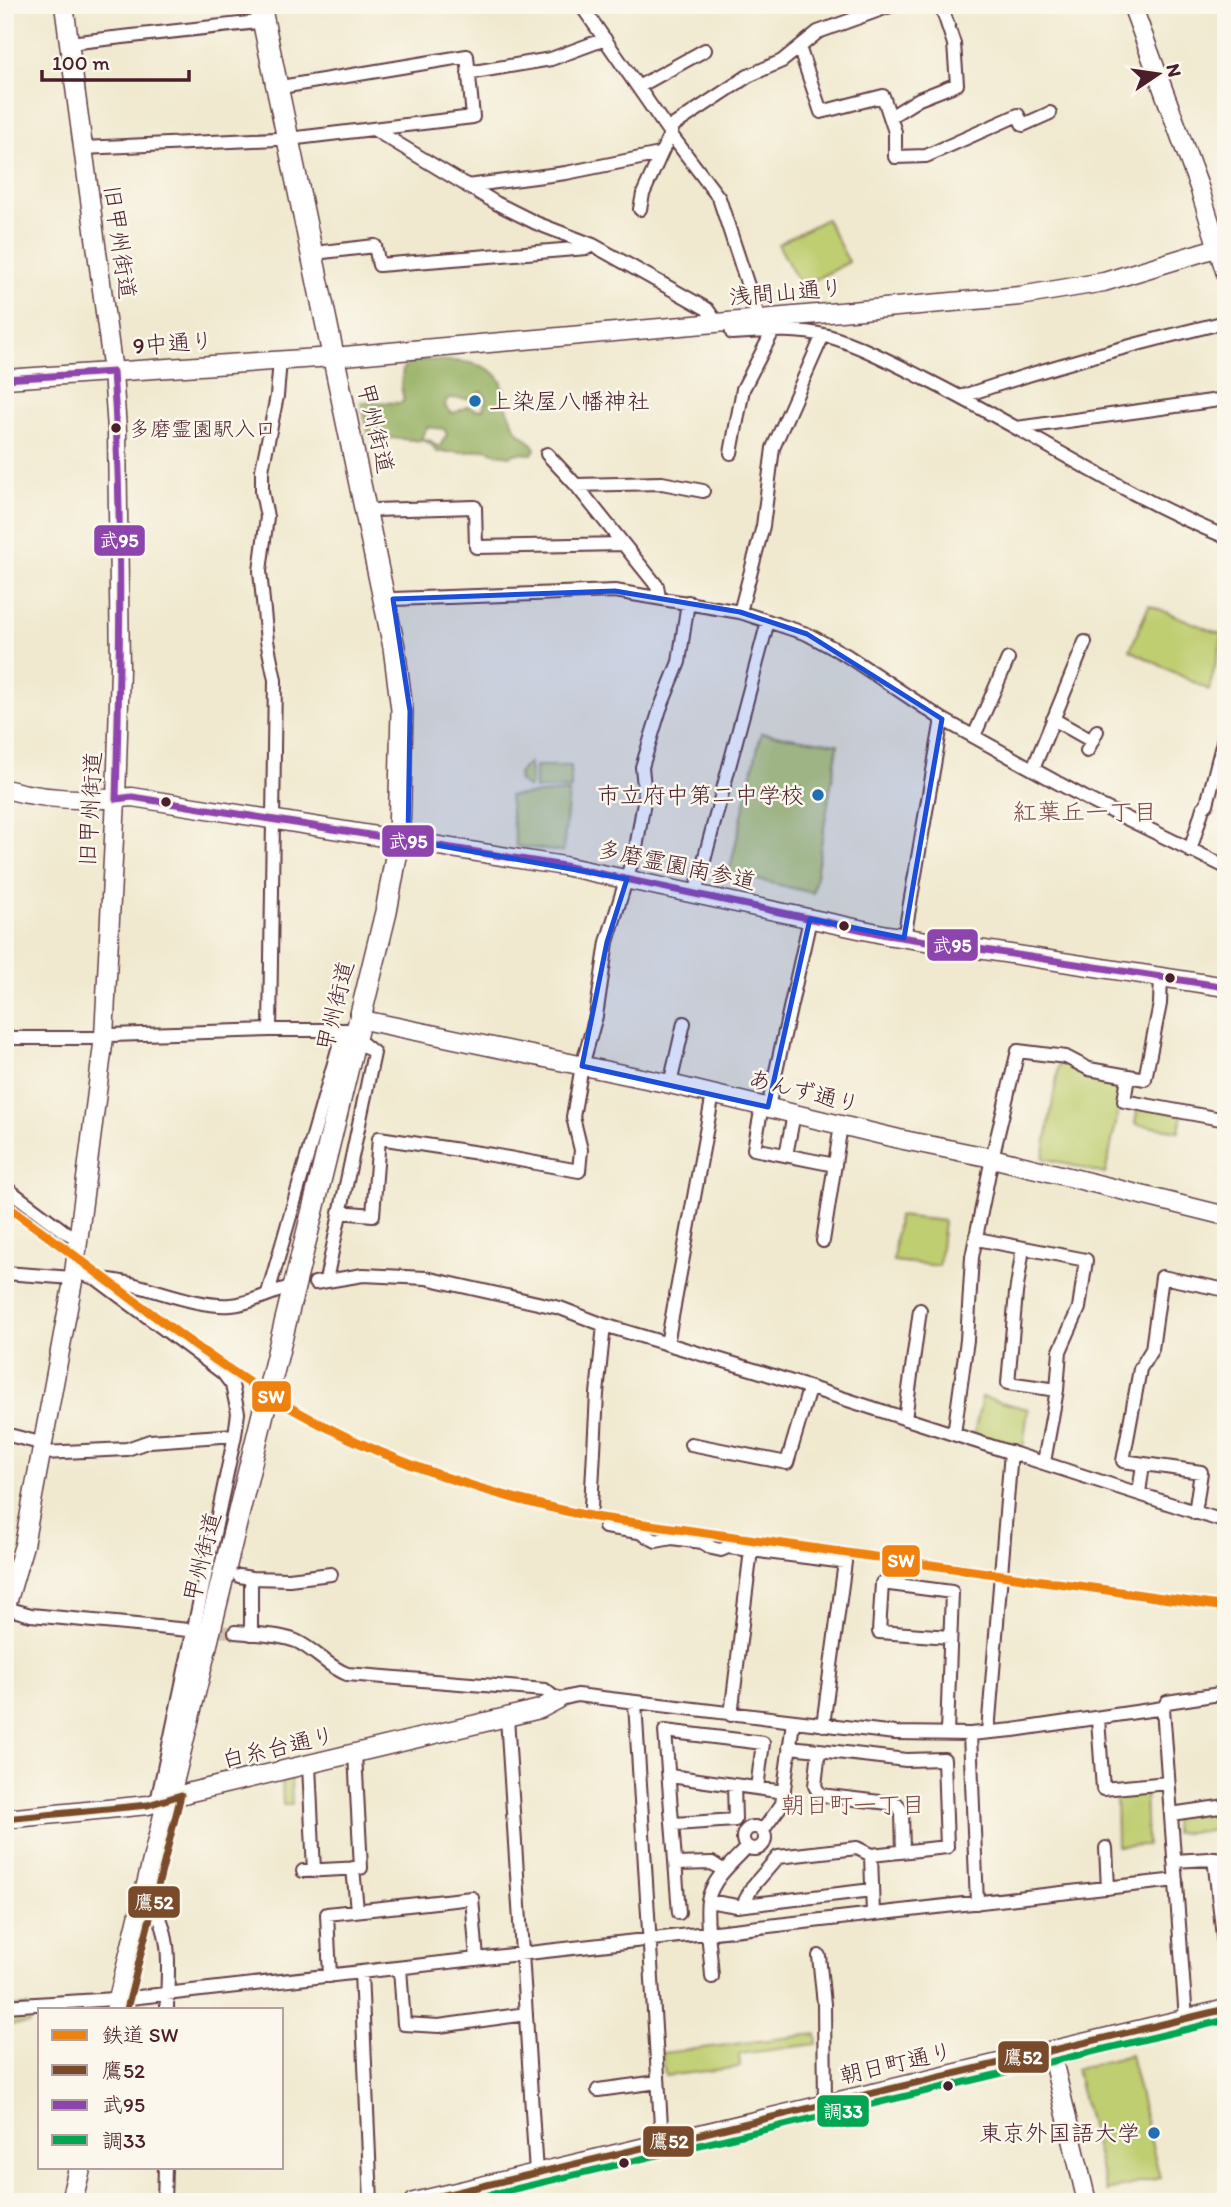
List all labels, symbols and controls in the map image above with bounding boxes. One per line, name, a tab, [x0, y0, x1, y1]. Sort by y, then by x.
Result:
scale bar	[42, 38, 189, 82]
north arrow	[1122, 38, 1192, 108]
text: 100 m	[52, 50, 110, 75]
text: N	[1161, 61, 1187, 79]
street label: 旧甲州街道	[98, 183, 142, 301]
street label: 浅間山通り	[727, 273, 845, 311]
street label: 9中通り	[132, 326, 214, 360]
street label: 甲州街道	[352, 380, 400, 476]
place label: 上染屋八幡神社	[489, 387, 650, 415]
marker: 上染屋八幡神社	[467, 393, 483, 409]
place label: 多磨霊園駅入口	[129, 416, 276, 441]
marker: 多磨霊園駅入口	[109, 421, 123, 435]
line badge: 武95	[93, 524, 146, 557]
text: 武95	[100, 529, 138, 552]
street label: 旧甲州街道	[73, 751, 107, 867]
place label: 市立府中第二中学校	[597, 781, 804, 809]
marker: 市立府中第二中学校	[810, 787, 826, 803]
unlabelled marker	[159, 795, 173, 809]
district label: 紅葉丘一丁目	[1013, 797, 1157, 826]
line badge: 武95	[381, 824, 435, 858]
text: 武95	[389, 830, 427, 853]
street label: 多磨霊園南参道	[595, 835, 759, 895]
unlabelled marker	[837, 919, 851, 933]
line badge: 武95	[926, 928, 979, 962]
text: 武95	[933, 934, 971, 957]
street label: 甲州街道	[310, 958, 360, 1054]
unlabelled marker	[1163, 971, 1177, 985]
street label: あんず通り	[745, 1064, 863, 1118]
line badge: SW	[251, 1380, 292, 1413]
text: SW	[258, 1385, 285, 1408]
street label: 甲州街道	[177, 1509, 227, 1605]
line badge: SW	[881, 1544, 921, 1578]
text: SW	[888, 1549, 915, 1572]
street label: 白糸台通り	[219, 1720, 337, 1774]
district label: 朝日町一丁目	[781, 1790, 925, 1819]
line badge: 鷹52	[127, 1885, 181, 1919]
text: 鷹52	[135, 1891, 173, 1914]
legend	[38, 2008, 284, 2168]
text: 鉄道 SW	[102, 2022, 179, 2047]
street label: 朝日町通り	[837, 2036, 955, 2090]
line badge: 鷹52	[997, 2040, 1050, 2074]
text: 鷹52	[1004, 2046, 1042, 2069]
text: 鷹52	[102, 2058, 145, 2083]
unlabelled marker	[941, 2079, 955, 2093]
text: 武95	[102, 2092, 145, 2117]
line badge: 調33	[816, 2094, 870, 2128]
text: 調33	[823, 2100, 863, 2123]
place label: 東京外国語大学	[979, 2119, 1140, 2147]
line badge: 鷹52	[642, 2125, 695, 2158]
marker: 東京外国語大学	[1146, 2125, 1162, 2141]
text: 調33	[102, 2128, 146, 2153]
text: 鷹52	[650, 2130, 688, 2153]
unlabelled marker	[617, 2156, 631, 2170]

